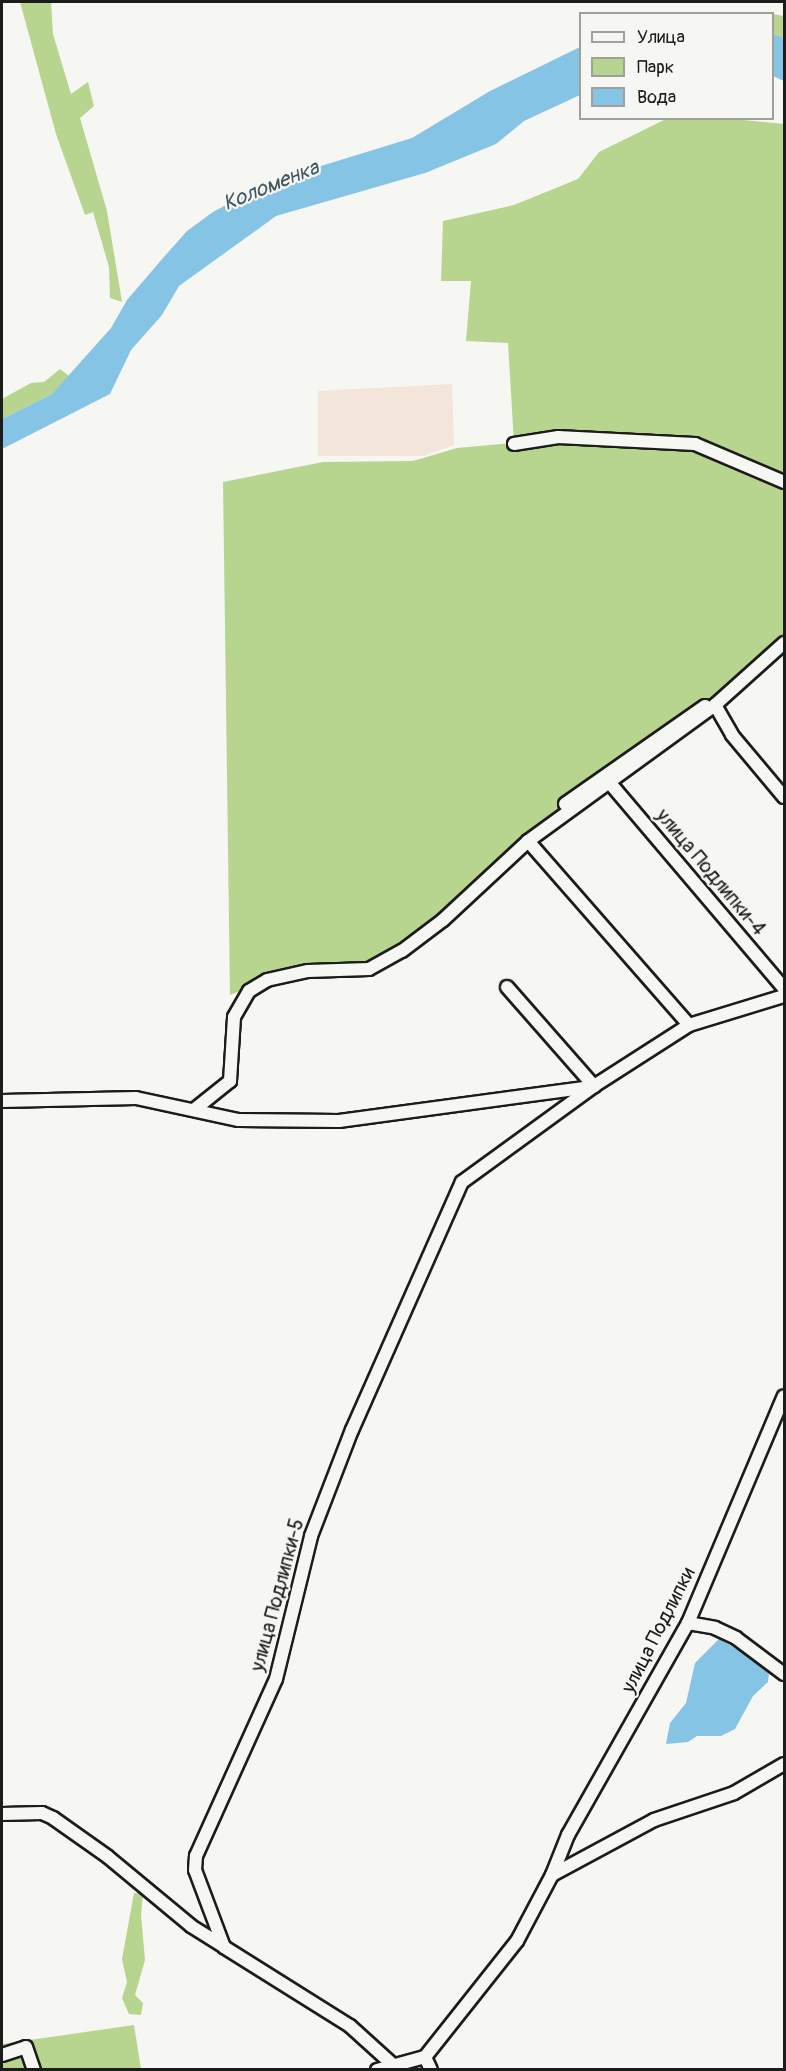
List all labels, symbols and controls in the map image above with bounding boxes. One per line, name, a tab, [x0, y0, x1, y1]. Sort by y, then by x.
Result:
legend	[579, 12, 774, 120]
text: Улица	[637, 26, 685, 49]
text: Парк	[637, 56, 674, 79]
text: Вода	[637, 86, 676, 109]
water label: Коломенка	[219, 155, 323, 217]
street label: улица Подлипки-4	[651, 804, 771, 940]
street label: улица Подлипки-5	[245, 1516, 309, 1674]
street label: улица Подлипки	[616, 1563, 700, 1697]

